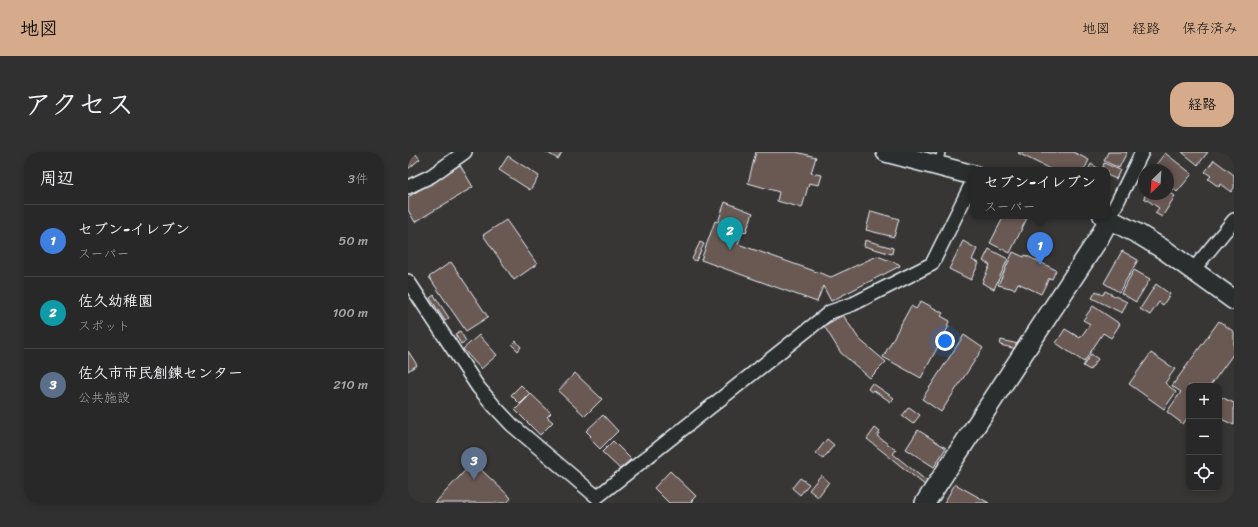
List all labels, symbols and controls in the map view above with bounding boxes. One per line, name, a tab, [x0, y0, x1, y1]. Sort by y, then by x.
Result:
text: 地図	[20, 12, 58, 45]
text: 地図	[1082, 16, 1110, 41]
text: 経路	[1132, 16, 1160, 41]
text: 保存済み	[1182, 16, 1238, 41]
text: アクセス	[24, 80, 134, 129]
button: 経路	[1170, 82, 1234, 127]
text: 周辺	[40, 163, 74, 193]
north arrow	[1138, 164, 1174, 200]
text: 3件	[348, 167, 368, 190]
popup	[970, 167, 1110, 219]
text: セブン-イレブン	[984, 169, 1096, 195]
text: スーパー	[984, 195, 1036, 218]
text: セブン-イレブン	[78, 216, 190, 242]
pin: 2	[717, 217, 743, 250]
text: 1	[50, 229, 56, 252]
text: 50 m	[338, 229, 368, 252]
pin: 1	[1027, 232, 1053, 265]
text: スーパー	[78, 242, 129, 265]
text: 佐久幼稚園	[78, 288, 153, 314]
text: 2	[49, 301, 57, 324]
text: 100 m	[333, 301, 368, 324]
text: スポット	[78, 314, 130, 337]
your location	[935, 331, 955, 351]
text: 佐久市市民創錬センター	[78, 360, 243, 386]
text: 3	[49, 373, 57, 396]
text: 210 m	[333, 373, 368, 396]
map controls	[1186, 383, 1222, 491]
button: +	[1186, 383, 1222, 419]
text: 公共施設	[78, 386, 130, 409]
button: −	[1186, 419, 1222, 455]
pin: 3	[461, 447, 487, 480]
button: locate	[1186, 455, 1222, 491]

